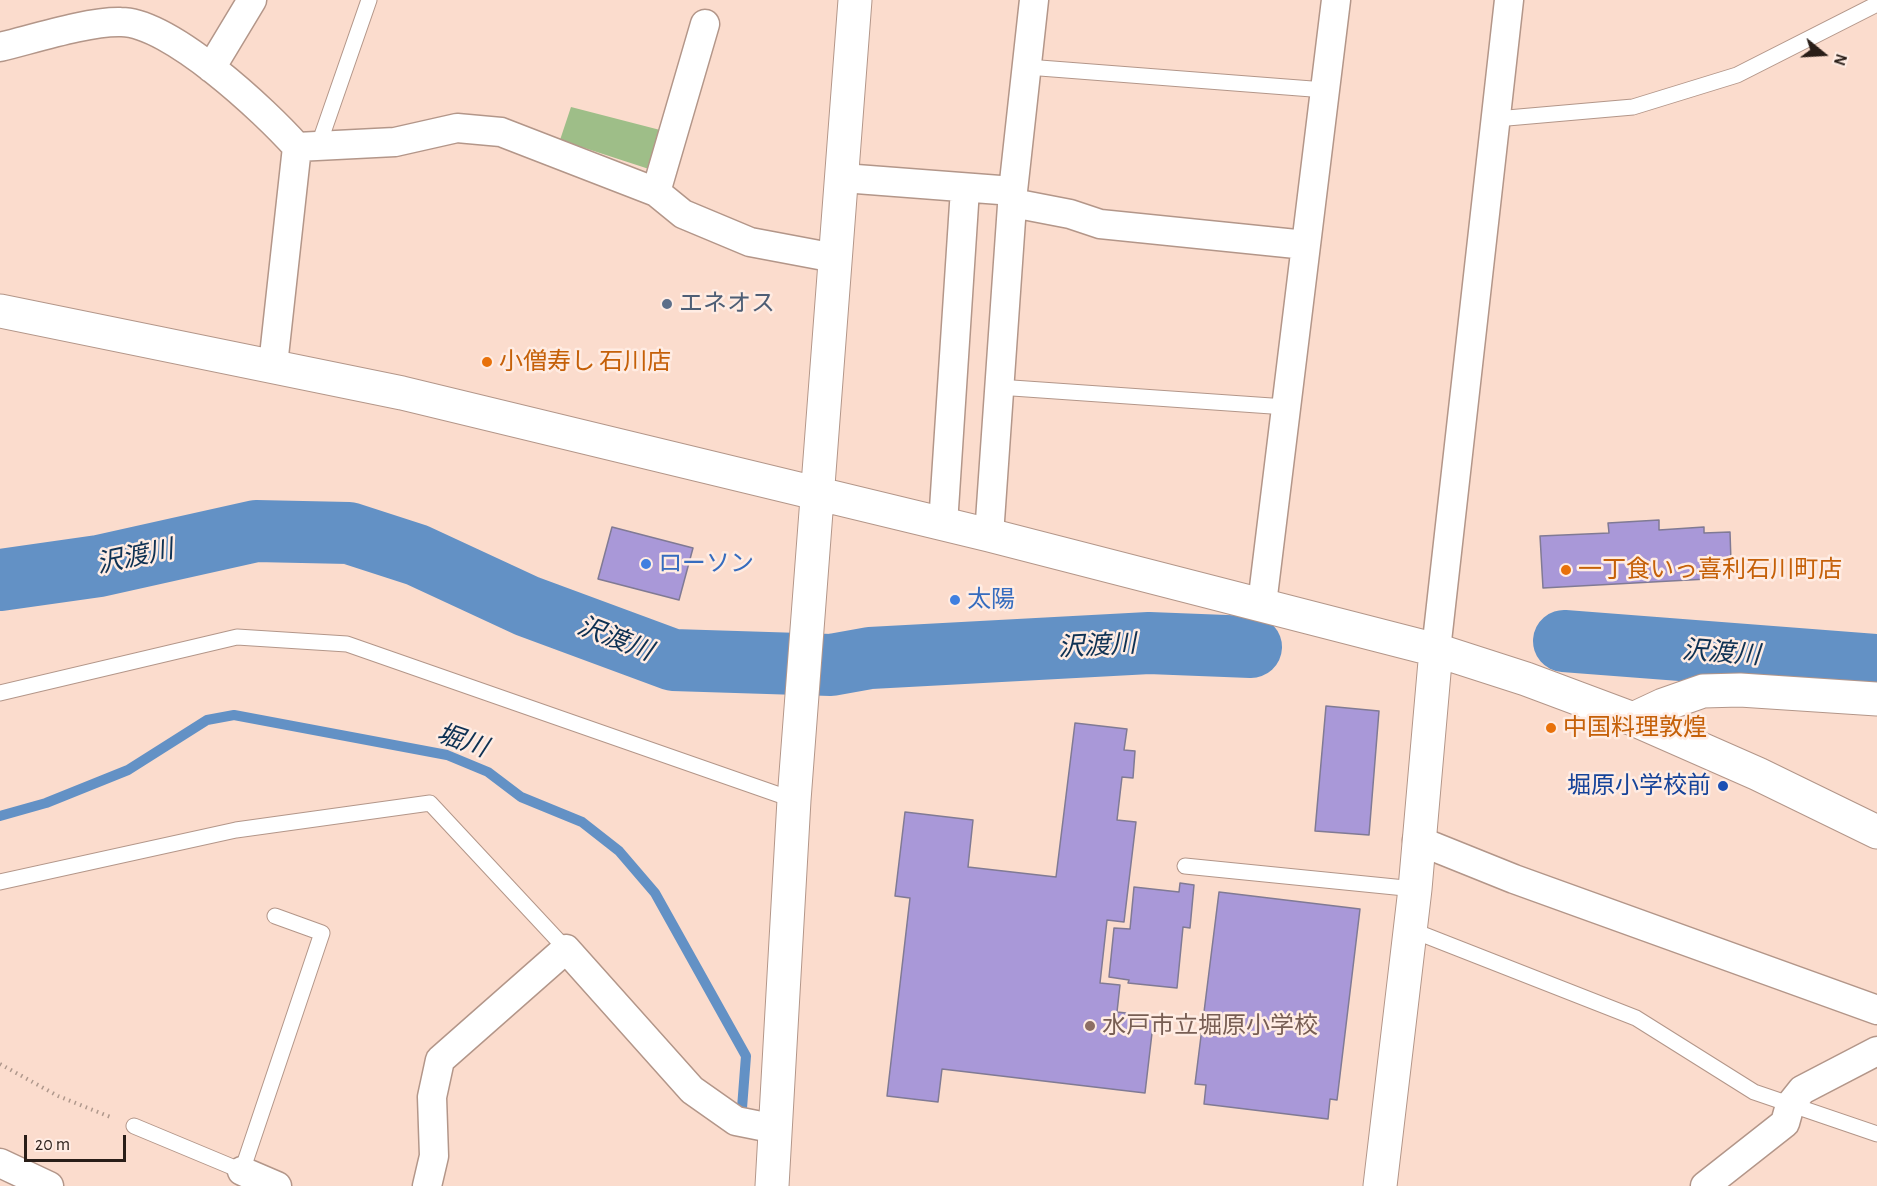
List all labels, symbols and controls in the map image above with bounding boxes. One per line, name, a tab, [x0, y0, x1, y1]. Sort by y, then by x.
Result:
north arrow	[1793, 24, 1853, 84]
text: N	[1831, 52, 1849, 67]
place label: エネオス	[679, 290, 775, 318]
marker: エネオス	[660, 297, 674, 311]
place label: 小僧寿し 石川店	[499, 348, 671, 376]
marker: 小僧寿し 石川店	[480, 355, 494, 369]
water label: 沢渡川	[94, 534, 176, 580]
place label: ローソン	[658, 550, 754, 578]
place label: 一丁食いっ喜利石川町店	[1578, 556, 1842, 584]
marker: ローソン	[639, 557, 653, 571]
marker: 一丁食いっ喜利石川町店	[1559, 563, 1573, 577]
place label: 太陽	[967, 586, 1015, 614]
marker: 太陽	[948, 593, 962, 607]
water label: 沢渡川	[573, 610, 657, 668]
water label: 沢渡川	[1057, 628, 1137, 664]
water label: 沢渡川	[1681, 635, 1761, 671]
place label: 中国料理敦煌	[1563, 714, 1707, 742]
water label: 堀川	[432, 718, 492, 764]
marker: 中国料理敦煌	[1544, 721, 1558, 735]
place label: 堀原小学校前	[1567, 772, 1711, 800]
marker: 堀原小学校前	[1716, 779, 1730, 793]
place label: 水戸市立堀原小学校	[1102, 1012, 1318, 1040]
marker: 水戸市立堀原小学校	[1083, 1019, 1097, 1033]
scale bar	[27, 1123, 129, 1161]
text: 20 m	[35, 1136, 70, 1154]

